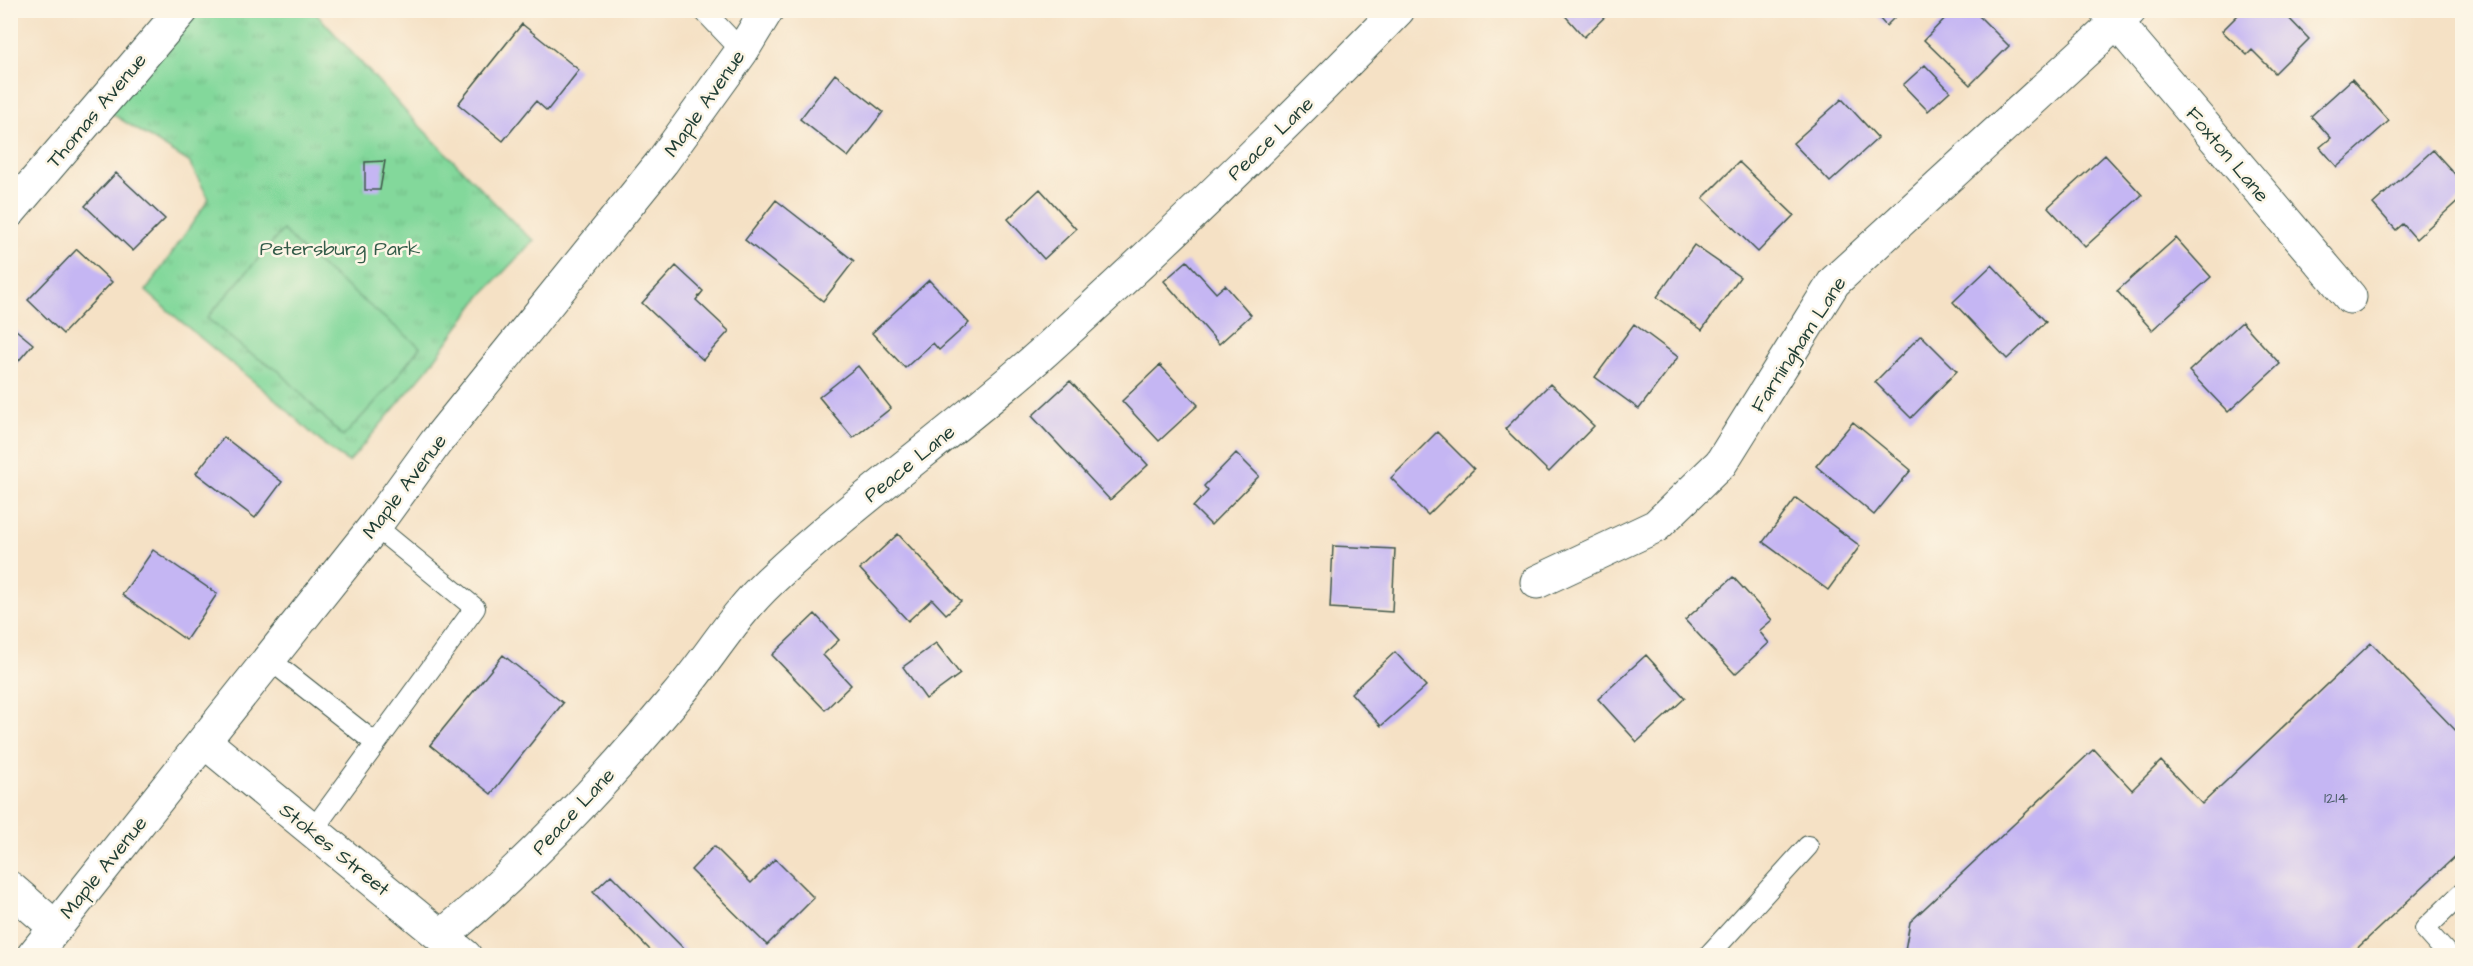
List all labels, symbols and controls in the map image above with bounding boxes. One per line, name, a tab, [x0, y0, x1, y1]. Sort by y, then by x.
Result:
street label: Maple Avenue	[658, 44, 752, 163]
street label: Thomas Avenue	[40, 47, 153, 174]
street label: Peace Lane	[1221, 90, 1320, 187]
street label: Foxton Lane	[2179, 101, 2276, 208]
park label: Petersburg Park	[260, 235, 420, 264]
street label: Farningham Lane	[1744, 271, 1854, 419]
street label: Peace Lane	[858, 418, 961, 509]
street label: Maple Avenue	[356, 428, 454, 545]
street label: Peace Lane	[526, 762, 622, 861]
house number: 1214	[2324, 787, 2348, 809]
street label: Stokes Street	[273, 796, 396, 903]
street label: Maple Avenue	[54, 810, 154, 925]

